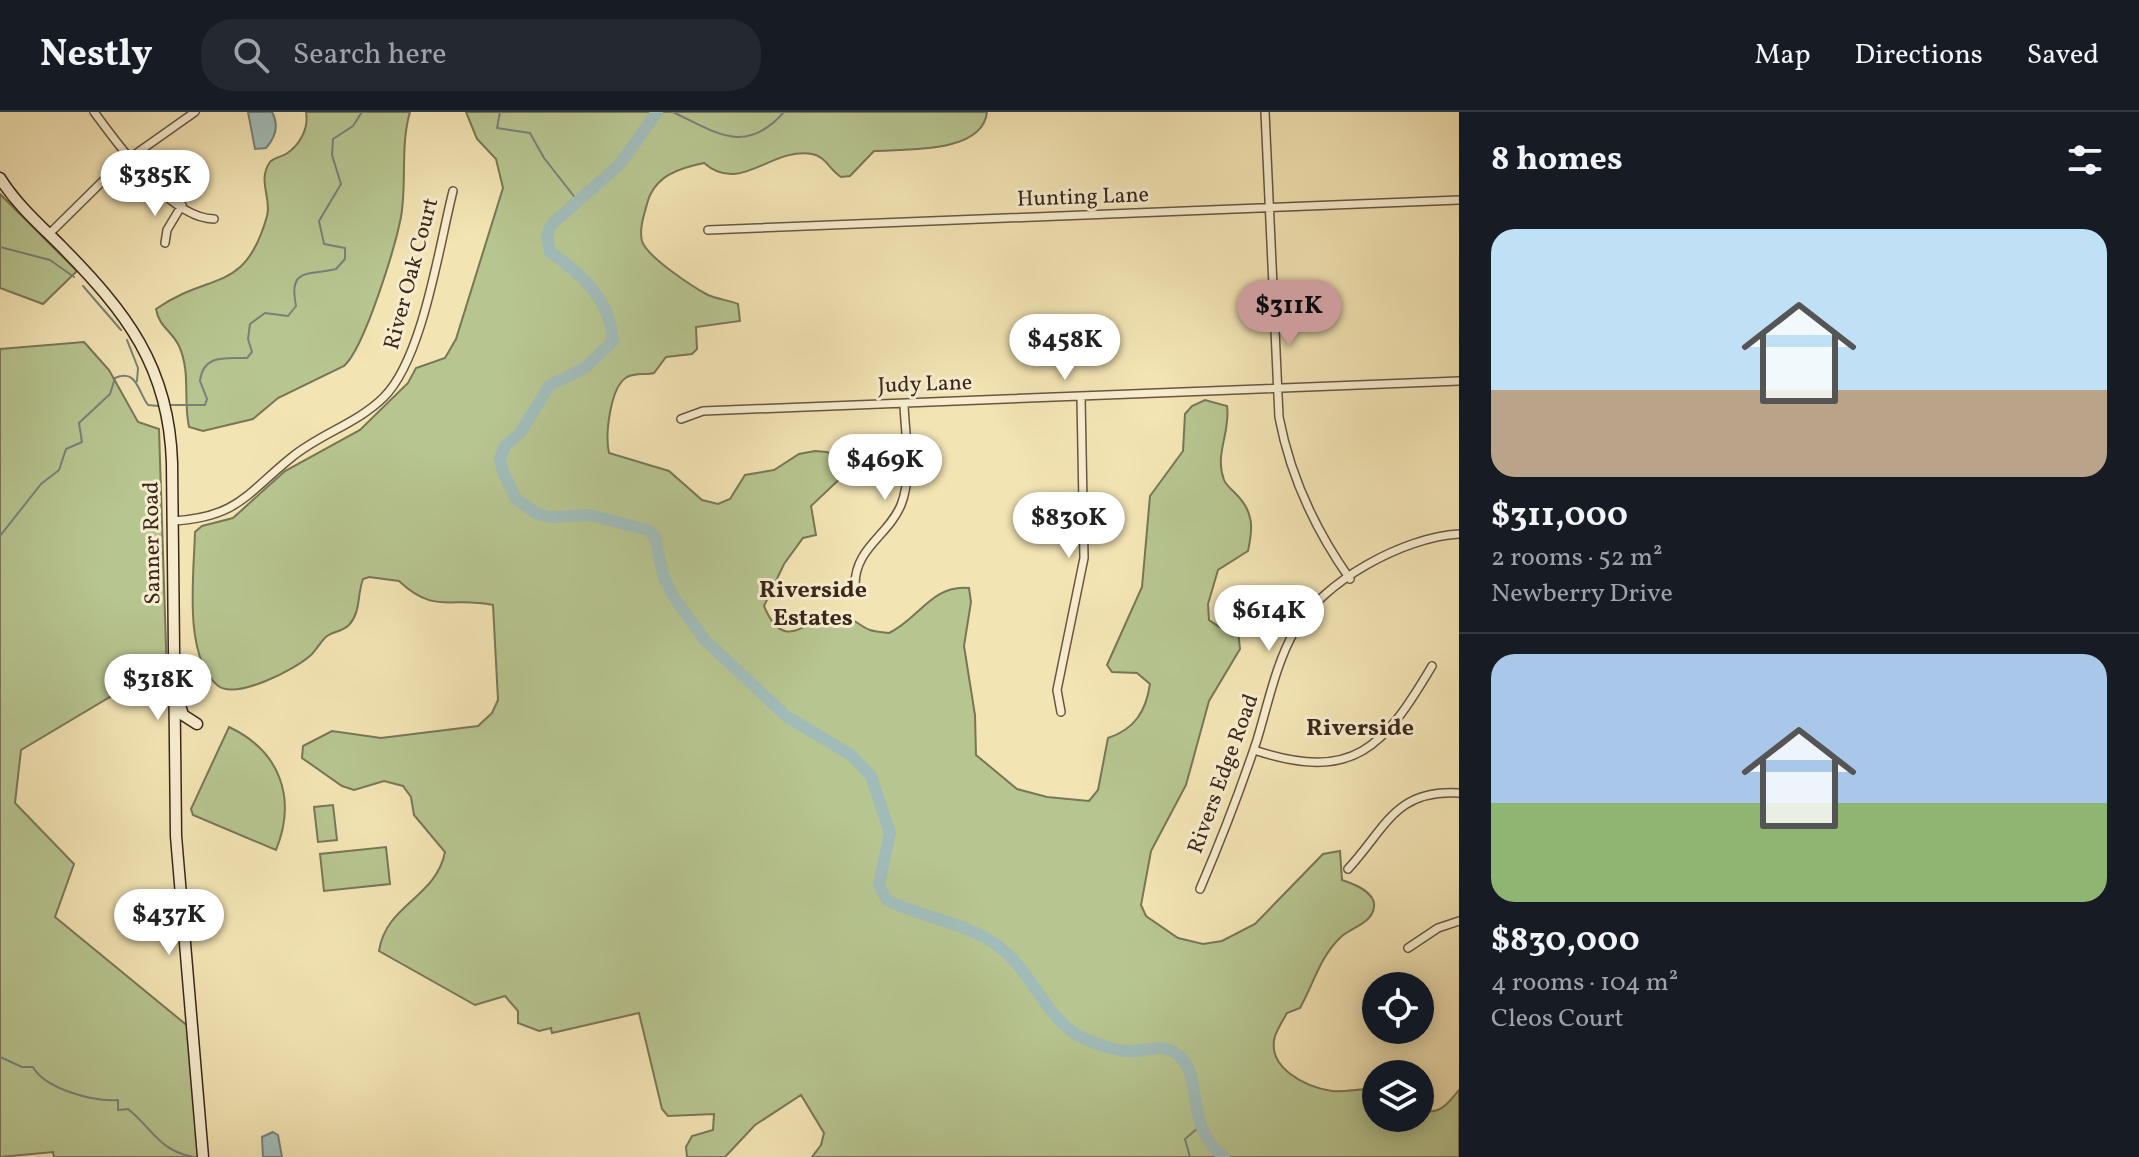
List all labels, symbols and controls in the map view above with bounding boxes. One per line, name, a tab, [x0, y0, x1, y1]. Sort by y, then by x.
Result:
search box	[201, 19, 761, 91]
text: Nestly	[40, 29, 153, 82]
icon: search	[229, 33, 273, 77]
text: Search here	[293, 34, 446, 76]
text: Map	[1755, 36, 1811, 75]
text: Directions	[1855, 36, 1983, 75]
text: Saved	[2027, 36, 2099, 75]
text: 8 homes	[1491, 137, 1623, 184]
icon: filters	[2063, 138, 2107, 182]
pin: $385K	[99, 150, 211, 218]
text: $385K	[119, 158, 191, 194]
street label: Hunting Lane	[1016, 180, 1150, 216]
street label: River Oak Court	[377, 194, 447, 353]
pin: $311K	[1233, 280, 1345, 348]
icon: home	[1727, 281, 1871, 425]
text: $311K	[1255, 288, 1323, 324]
pin: $458K	[1009, 314, 1121, 382]
text: $458K	[1027, 322, 1103, 358]
street label: Judy Lane	[877, 368, 973, 402]
pin: $469K	[829, 434, 941, 502]
text: $469K	[846, 442, 924, 478]
street label: Sanner Road	[136, 481, 170, 605]
pin: $830K	[1013, 492, 1125, 560]
text: $311,000	[1491, 493, 1628, 540]
text: $830K	[1031, 500, 1107, 536]
text: 2 rooms · 52 m²	[1491, 540, 1663, 576]
district label: Riverside Estates	[759, 574, 867, 636]
text: Newberry Drive	[1491, 576, 1673, 612]
pin: $614K	[1213, 585, 1325, 653]
text: $614K	[1232, 593, 1306, 629]
pin: $318K	[102, 654, 214, 722]
text: $318K	[122, 662, 194, 698]
street label: Rivers Edge Road	[1181, 690, 1267, 858]
icon: home	[1727, 706, 1871, 850]
district label: Riverside	[1306, 712, 1414, 746]
pin: $437K	[113, 889, 225, 957]
text: $437K	[132, 897, 206, 933]
text: $830,000	[1491, 918, 1640, 965]
text: 4 rooms · 104 m²	[1491, 965, 1678, 1001]
map controls	[1362, 972, 1434, 1132]
button: locate	[1362, 972, 1434, 1044]
text: Cleos Court	[1491, 1001, 1624, 1037]
button: layers	[1362, 1060, 1434, 1132]

